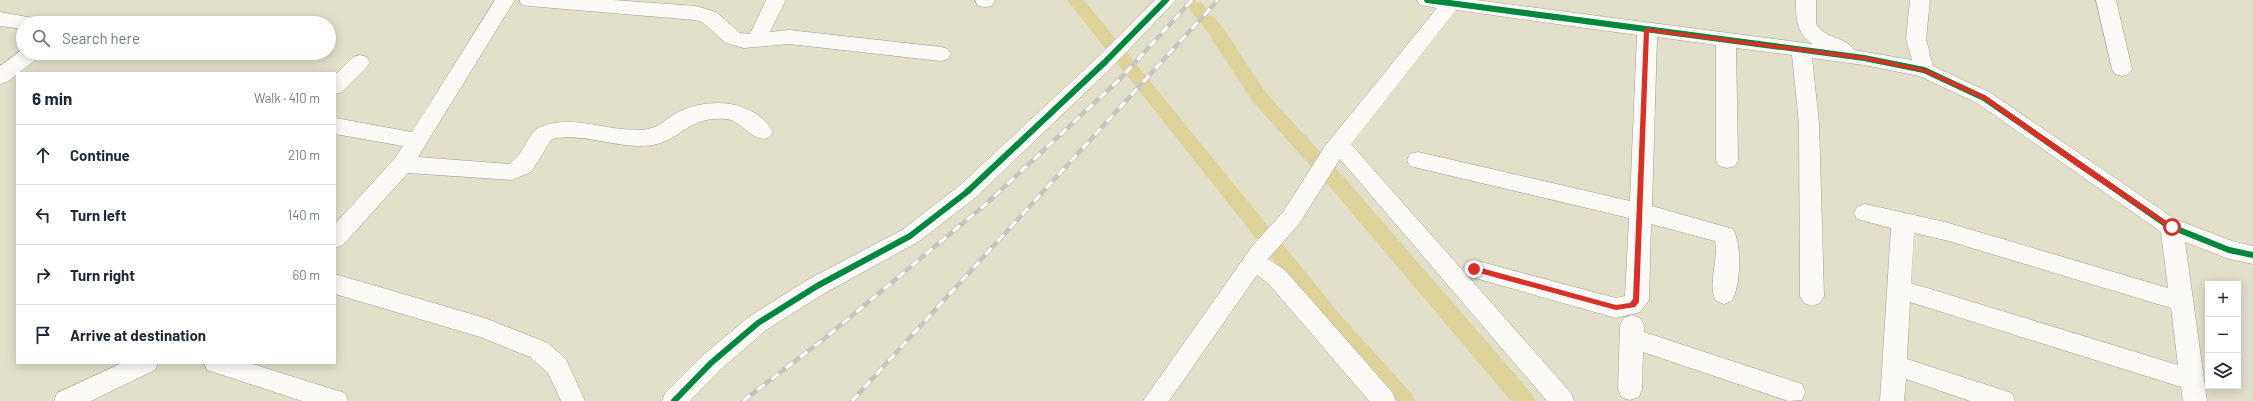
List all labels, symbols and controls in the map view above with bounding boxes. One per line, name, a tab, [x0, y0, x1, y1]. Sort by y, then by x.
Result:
search box	[16, 16, 336, 60]
icon: search	[30, 27, 52, 49]
text: Search here	[62, 29, 140, 47]
text: 6 min	[32, 88, 72, 108]
text: Walk · 410 m	[254, 90, 320, 106]
icon: ahead	[32, 144, 54, 166]
text: Continue	[70, 146, 130, 164]
text: 210 m	[288, 147, 320, 163]
icon: left	[32, 204, 54, 226]
text: Turn left	[70, 206, 126, 224]
text: 140 m	[288, 207, 320, 223]
route start	[2163, 218, 2181, 236]
route end	[1465, 260, 1483, 278]
icon: right	[32, 264, 54, 286]
text: Turn right	[70, 266, 135, 284]
text: 60 m	[293, 267, 320, 283]
map controls	[2205, 281, 2241, 389]
button: +	[2205, 281, 2241, 317]
button: −	[2205, 317, 2241, 353]
icon: arrive	[32, 324, 54, 346]
text: Arrive at destination	[70, 326, 206, 344]
button: layers	[2205, 353, 2241, 389]

